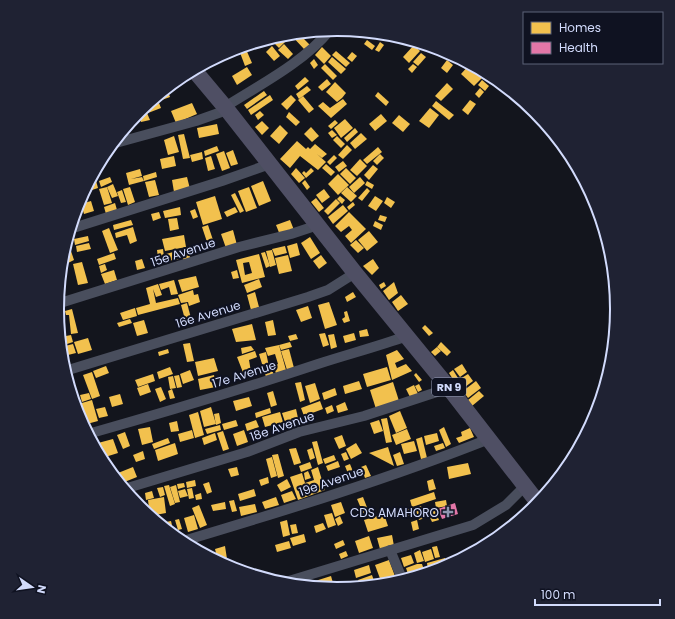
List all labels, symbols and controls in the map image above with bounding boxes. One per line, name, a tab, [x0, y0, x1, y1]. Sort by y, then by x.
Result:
legend	[523, 12, 663, 64]
text: Homes	[559, 19, 601, 36]
text: Health	[559, 39, 598, 56]
street label: 15e Avenue	[148, 234, 218, 270]
street label: 16e Avenue	[173, 296, 243, 332]
street label: 17e Avenue	[210, 356, 278, 392]
road number: RN 9	[432, 378, 466, 396]
street label: 18e Avenue	[247, 407, 317, 445]
street label: 19e Avenue	[297, 462, 365, 500]
place label: CDS AMAHORO	[350, 504, 439, 521]
marker: CDS AMAHORO	[442, 506, 454, 518]
north arrow	[12, 567, 52, 607]
scale bar	[535, 581, 660, 607]
text: N	[33, 583, 50, 595]
text: 100 m	[541, 586, 575, 603]

